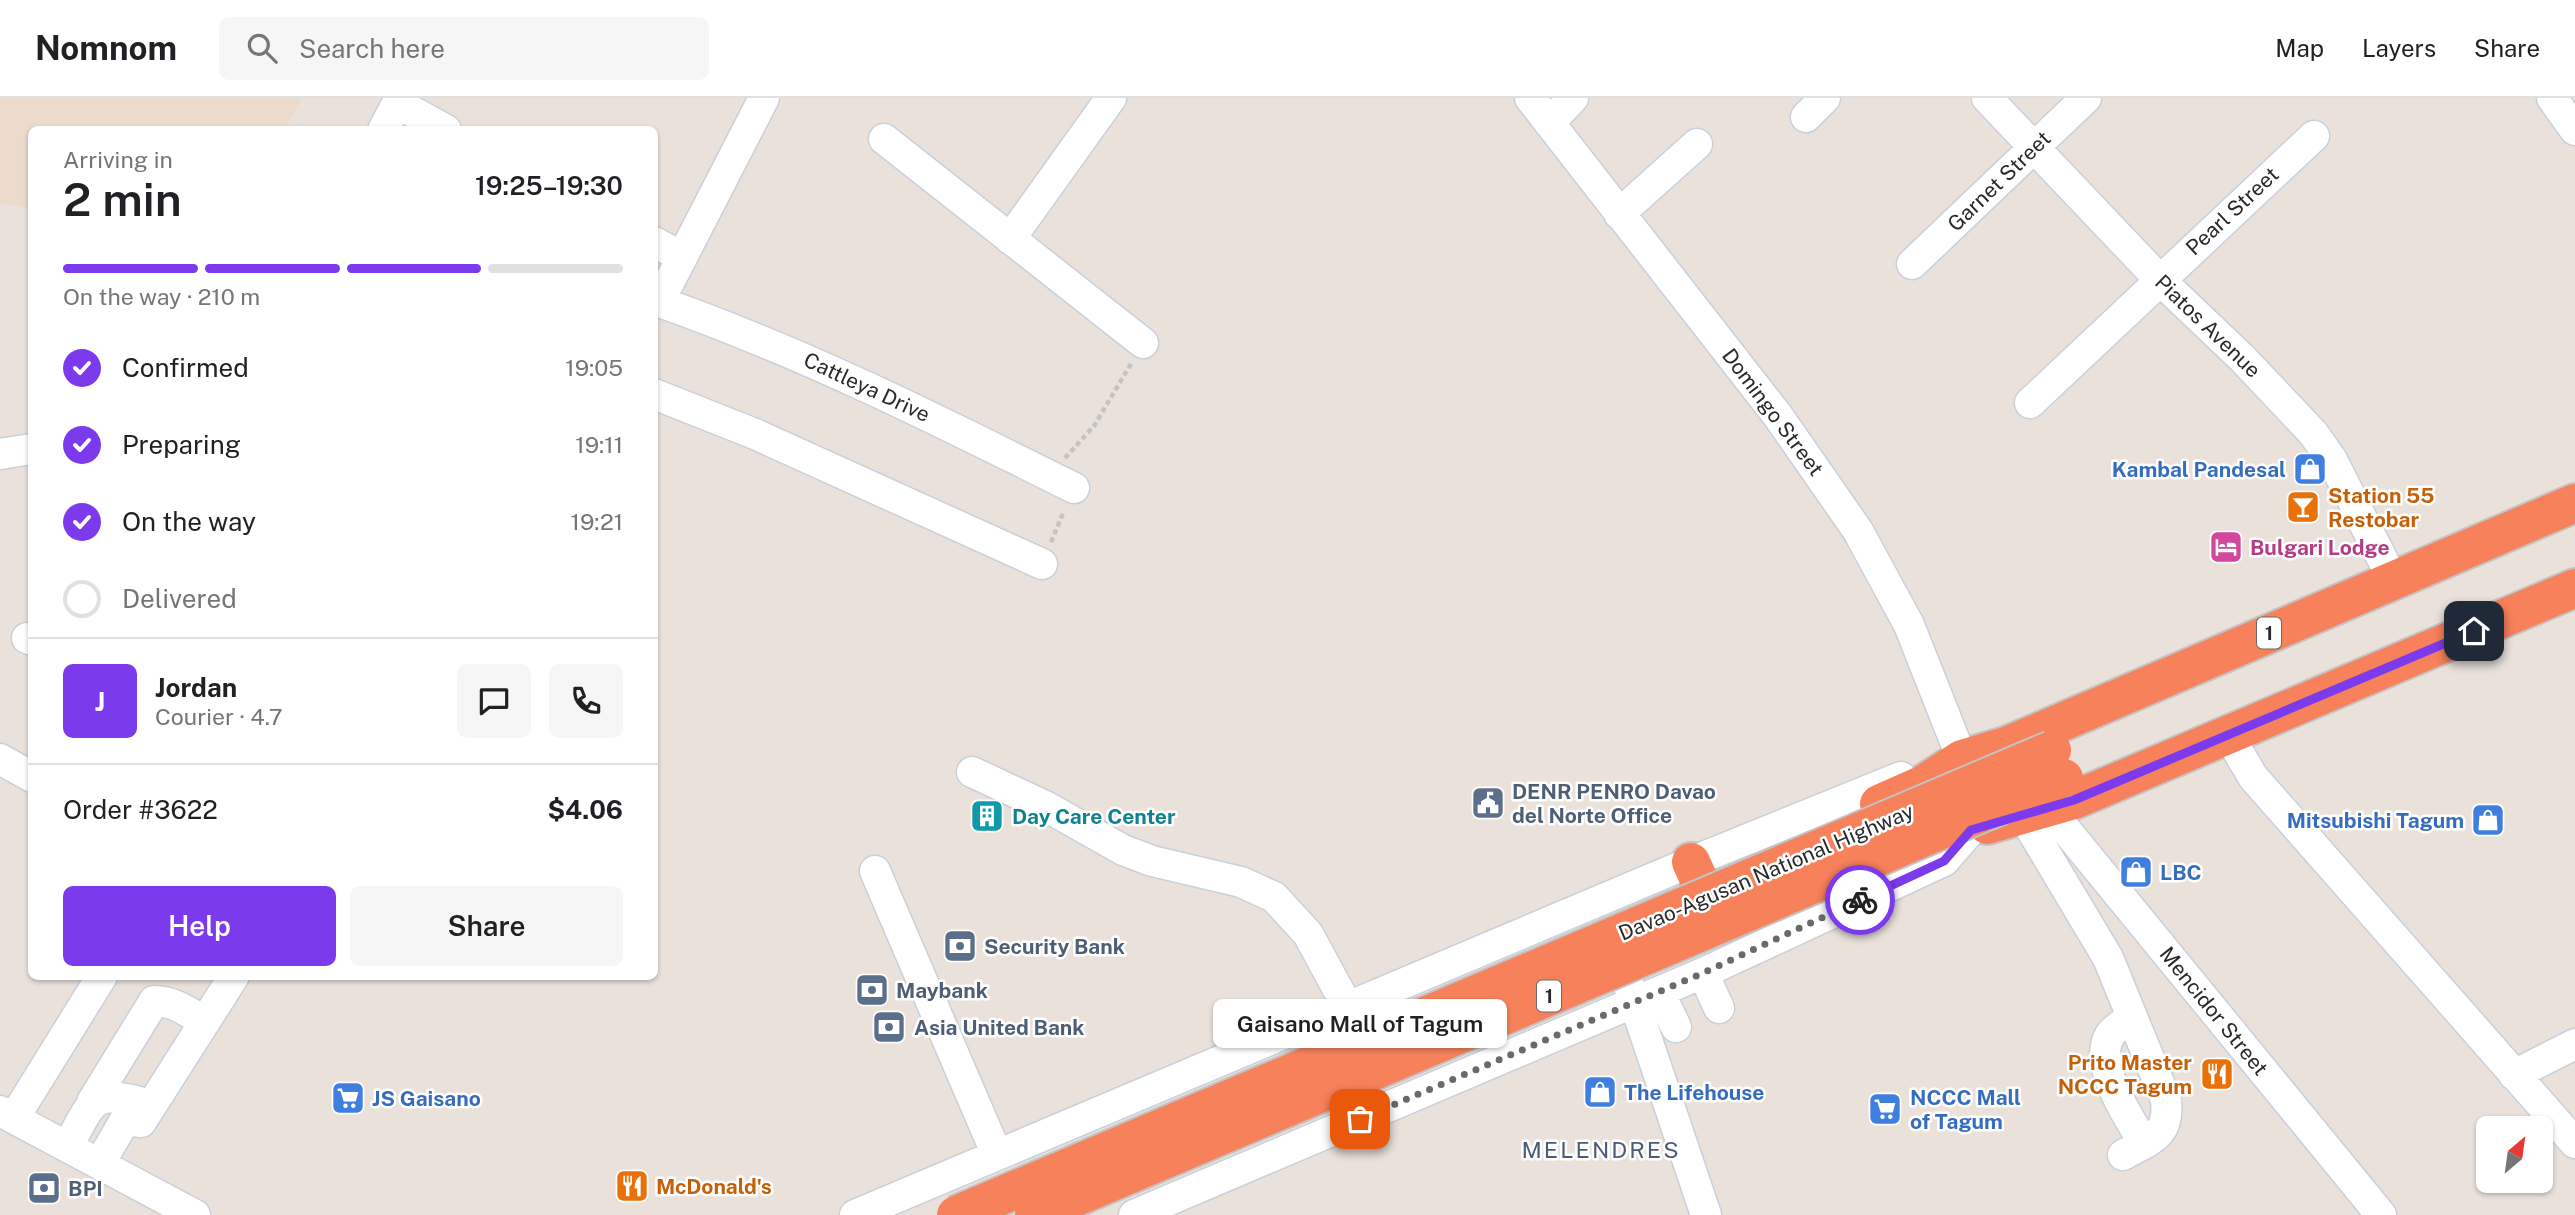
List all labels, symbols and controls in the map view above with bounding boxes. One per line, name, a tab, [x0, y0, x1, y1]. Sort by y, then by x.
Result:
search box	[219, 17, 709, 80]
text: Nomnom	[35, 29, 177, 67]
icon: search	[243, 29, 281, 67]
text: Search here	[299, 33, 445, 64]
text: Map	[2275, 34, 2324, 62]
text: Layers	[2362, 34, 2436, 62]
text: Share	[2474, 34, 2540, 62]
street label: Garnet Street	[1942, 126, 2056, 236]
text: Arriving in	[63, 146, 173, 173]
street label: Pearl Street	[2180, 162, 2284, 260]
text: 19:25–19:30	[475, 170, 623, 201]
text: 2 min	[63, 172, 182, 226]
street label: Piatos Avenue	[2150, 269, 2266, 383]
text: On the way · 210 m	[63, 283, 260, 310]
street label: Domingo Street	[1717, 343, 1829, 481]
street label: Cattleya Drive	[800, 347, 934, 427]
icon: check	[63, 349, 101, 387]
text: Confirmed	[122, 352, 249, 383]
text: 19:05	[565, 354, 623, 381]
icon: check	[63, 426, 101, 464]
text: Preparing	[122, 429, 241, 460]
text: 19:11	[575, 431, 623, 458]
shop icon: Kambal Pandesal	[2291, 450, 2329, 488]
place label: Kambal Pandesal	[2112, 457, 2286, 482]
place label: Station 55 Restobar	[2328, 483, 2434, 532]
bar icon: Station 55 Restobar	[2284, 488, 2322, 526]
icon: check	[63, 503, 101, 541]
text: On the way	[122, 506, 256, 537]
text: 19:21	[571, 508, 623, 535]
hotel icon: Bulgari Lodge	[2207, 528, 2245, 566]
place label: Bulgari Lodge	[2250, 535, 2390, 560]
text: Delivered	[122, 583, 237, 614]
pin	[2444, 601, 2504, 661]
icon: home	[2455, 612, 2493, 650]
road number: 1	[2257, 618, 2281, 648]
button: chat	[457, 664, 531, 738]
button: phone	[549, 664, 623, 738]
text: Jordan	[155, 672, 237, 703]
text: J	[95, 686, 105, 717]
text: Courier · 4.7	[155, 703, 283, 730]
place label: DENR PENRO Davao del Norte Office	[1512, 779, 1716, 828]
public building icon: DENR PENRO Davao del Norte Office	[1469, 784, 1507, 822]
text: Order #3622	[63, 794, 218, 825]
text: $4.06	[547, 794, 623, 825]
building icon: Day Care Center	[968, 797, 1006, 835]
street label: Davao-Agusan National Highway	[1615, 798, 1917, 946]
shop icon: Mitsubishi Tagum	[2469, 801, 2507, 839]
place label: Day Care Center	[1012, 804, 1176, 829]
place label: Mitsubishi Tagum	[2287, 808, 2464, 833]
shop icon: LBC	[2117, 853, 2155, 891]
place label: LBC	[2160, 860, 2202, 885]
courier	[1825, 865, 1895, 935]
icon: bike	[1841, 881, 1879, 919]
button: Help	[63, 886, 336, 966]
button: Share	[350, 886, 623, 966]
bank icon: Security Bank	[941, 927, 979, 965]
place label: Security Bank	[984, 934, 1125, 959]
street label: Mencidor Street	[2155, 942, 2273, 1080]
bank icon: Maybank	[853, 971, 891, 1009]
place label: Maybank	[896, 978, 988, 1003]
road number: 1	[1537, 980, 1561, 1012]
callout: Gaisano Mall of Tagum	[1213, 1000, 1507, 1049]
bank icon: Asia United Bank	[870, 1008, 908, 1046]
text: Gaisano Mall of Tagum	[1237, 1010, 1483, 1037]
place label: Asia United Bank	[914, 1015, 1084, 1040]
place label: Prito Master NCCC Tagum	[2058, 1050, 2192, 1099]
restaurant icon: Prito Master NCCC Tagum	[2198, 1055, 2236, 1093]
shop icon: The Lifehouse	[1581, 1073, 1619, 1111]
supermarket icon: JS Gaisano	[329, 1079, 367, 1117]
place label: The Lifehouse	[1624, 1080, 1764, 1105]
place label: NCCC Mall of Tagum	[1910, 1085, 2021, 1134]
place label: JS Gaisano	[372, 1086, 481, 1111]
pin	[1330, 1089, 1390, 1149]
supermarket icon: NCCC Mall of Tagum	[1866, 1090, 1904, 1128]
icon: bag	[1341, 1100, 1379, 1138]
north arrow	[2476, 1116, 2553, 1194]
map controls	[2476, 1116, 2553, 1193]
district label: MELENDRES	[1521, 1136, 1681, 1163]
restaurant icon: McDonald's	[613, 1167, 651, 1205]
bank icon: BPI	[25, 1169, 63, 1207]
place label: McDonald's	[656, 1174, 772, 1199]
place label: BPI	[68, 1176, 103, 1201]

